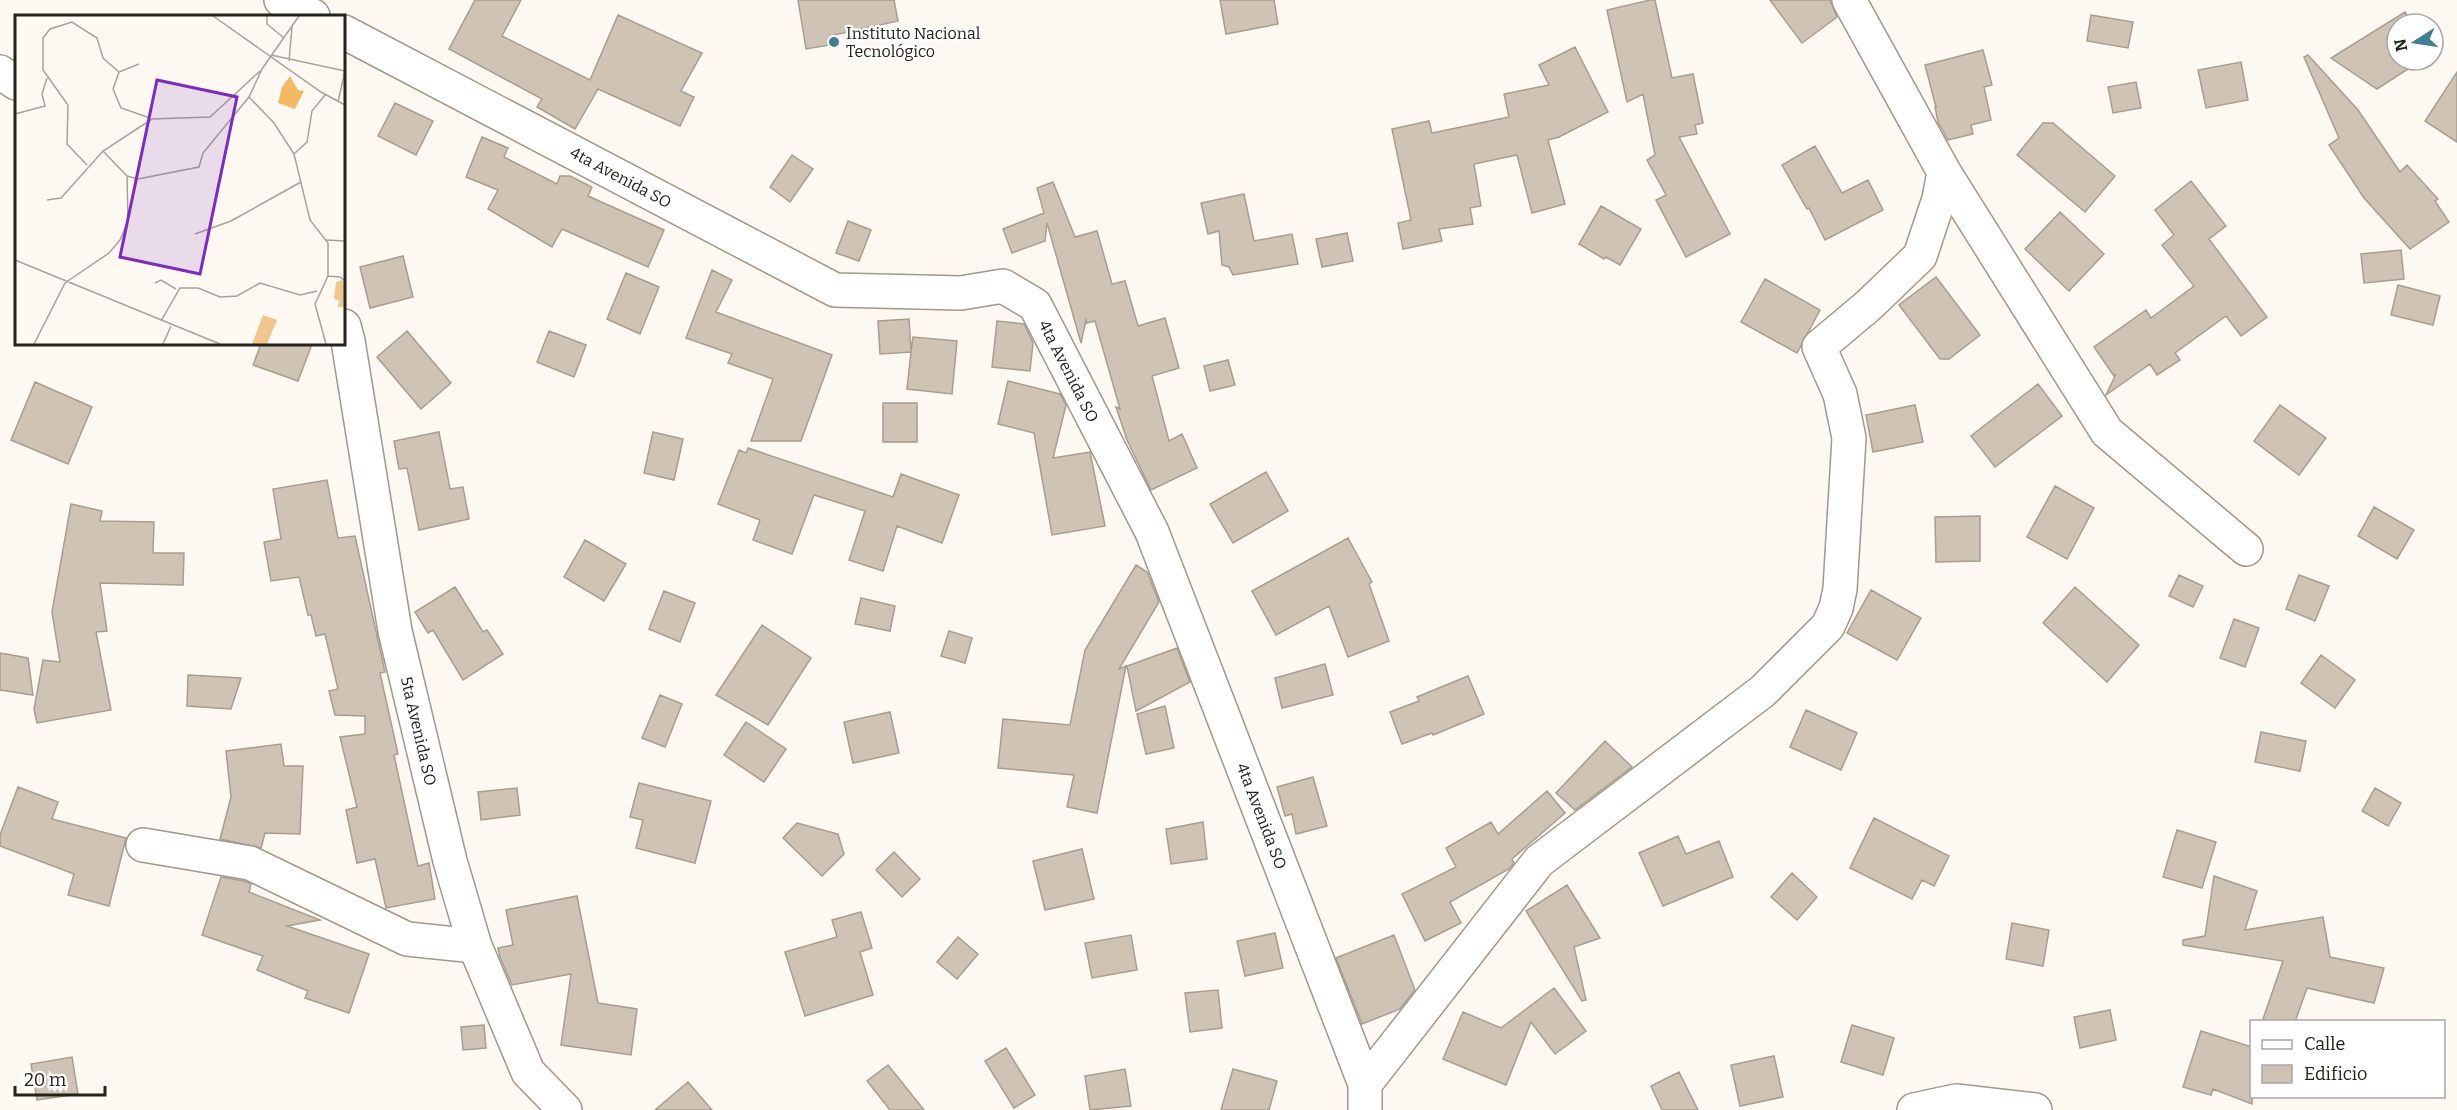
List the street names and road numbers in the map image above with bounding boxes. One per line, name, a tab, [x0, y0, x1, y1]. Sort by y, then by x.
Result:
street label: 4ta Avenida SO	[567, 143, 675, 212]
street label: 4ta Avenida SO	[1035, 317, 1102, 425]
street label: 5ta Avenida SO	[397, 675, 440, 787]
street label: 4ta Avenida SO	[1233, 760, 1290, 872]

